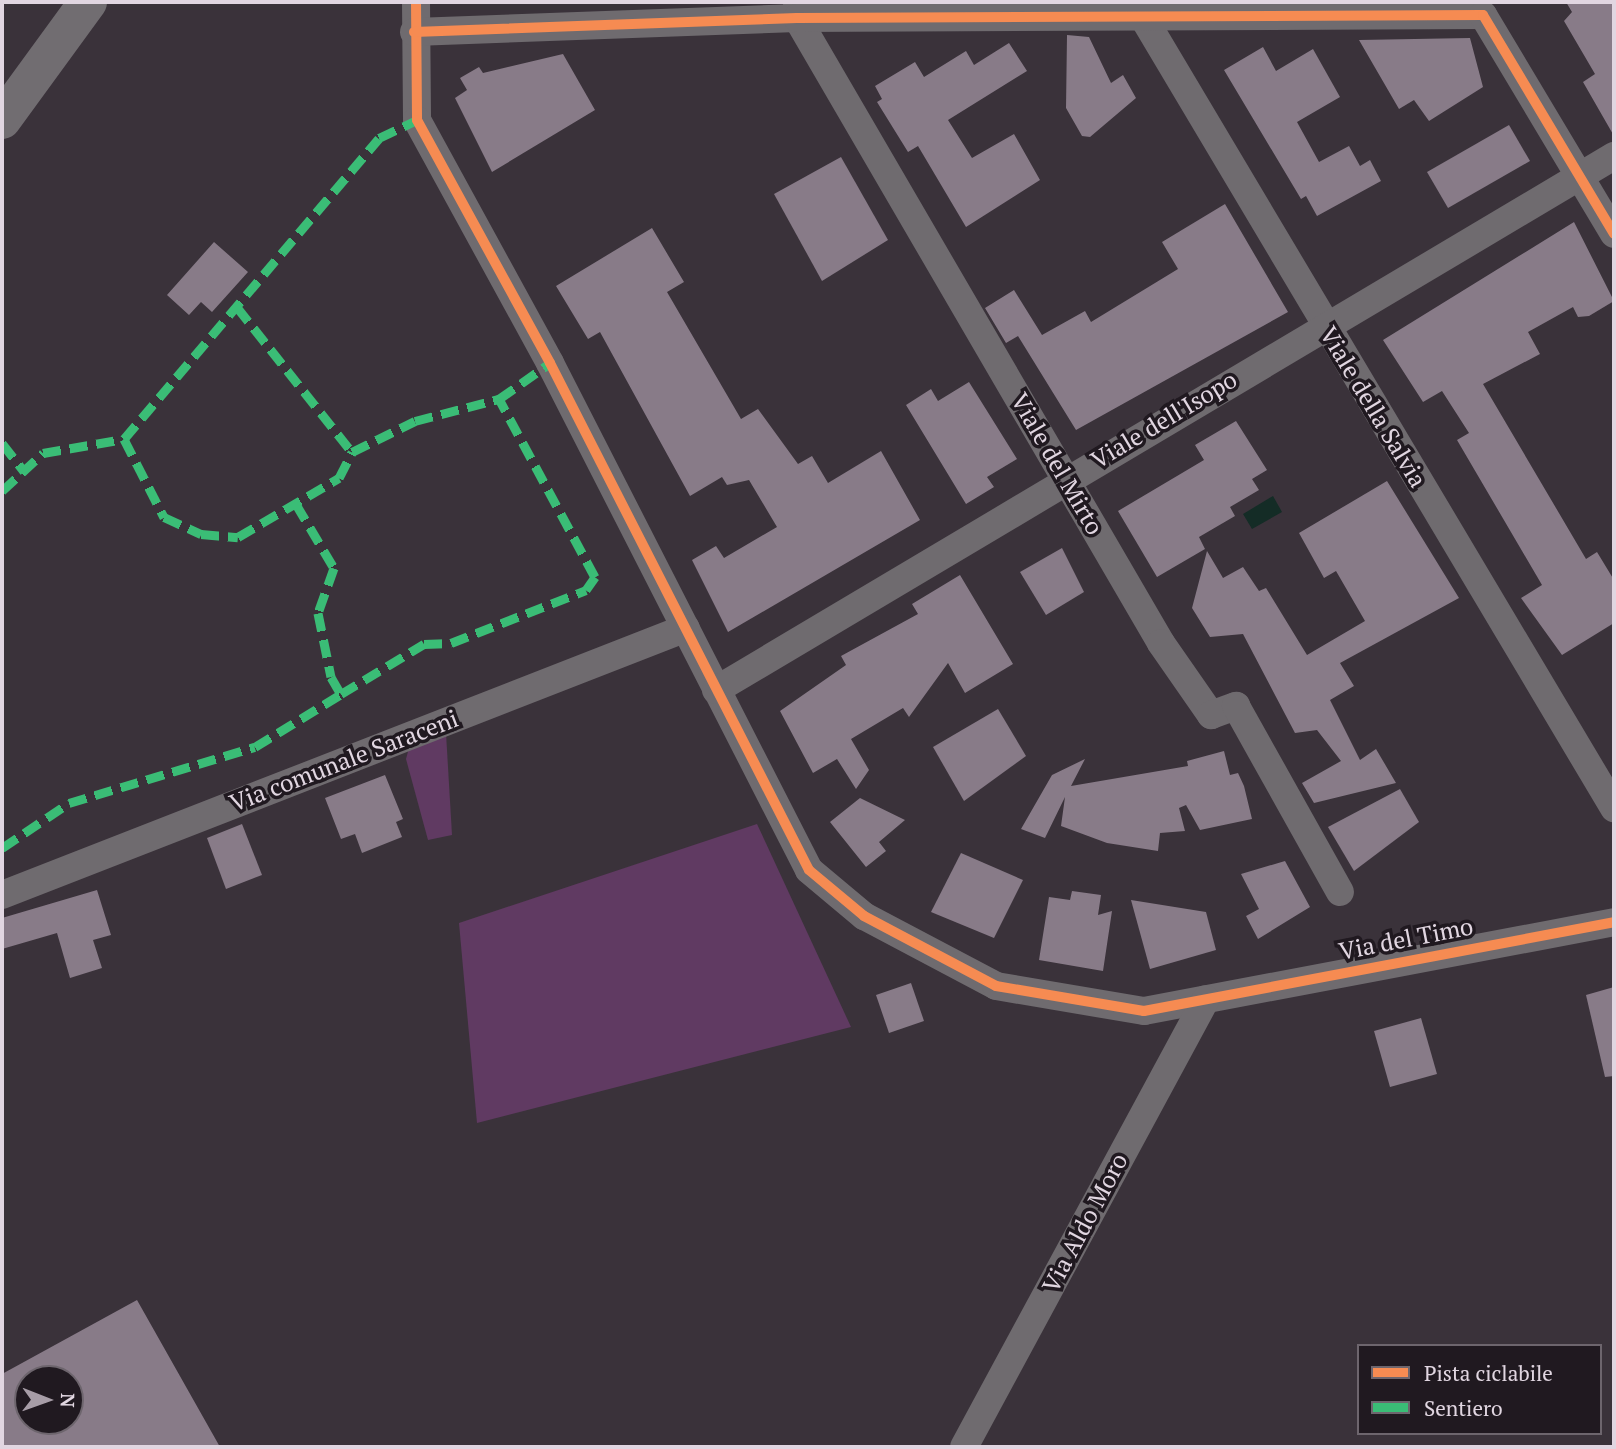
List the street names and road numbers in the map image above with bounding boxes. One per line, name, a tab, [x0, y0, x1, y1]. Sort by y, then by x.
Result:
street label: Viale della Salvia	[1314, 321, 1432, 493]
street label: Viale dell'Isopo	[1086, 365, 1242, 475]
street label: Viale del Mirto	[1005, 388, 1109, 540]
street label: Via comunale Saraceni	[226, 704, 462, 818]
street label: Via del Timo	[1336, 912, 1476, 966]
street label: Via Aldo Moro	[1036, 1148, 1134, 1298]

